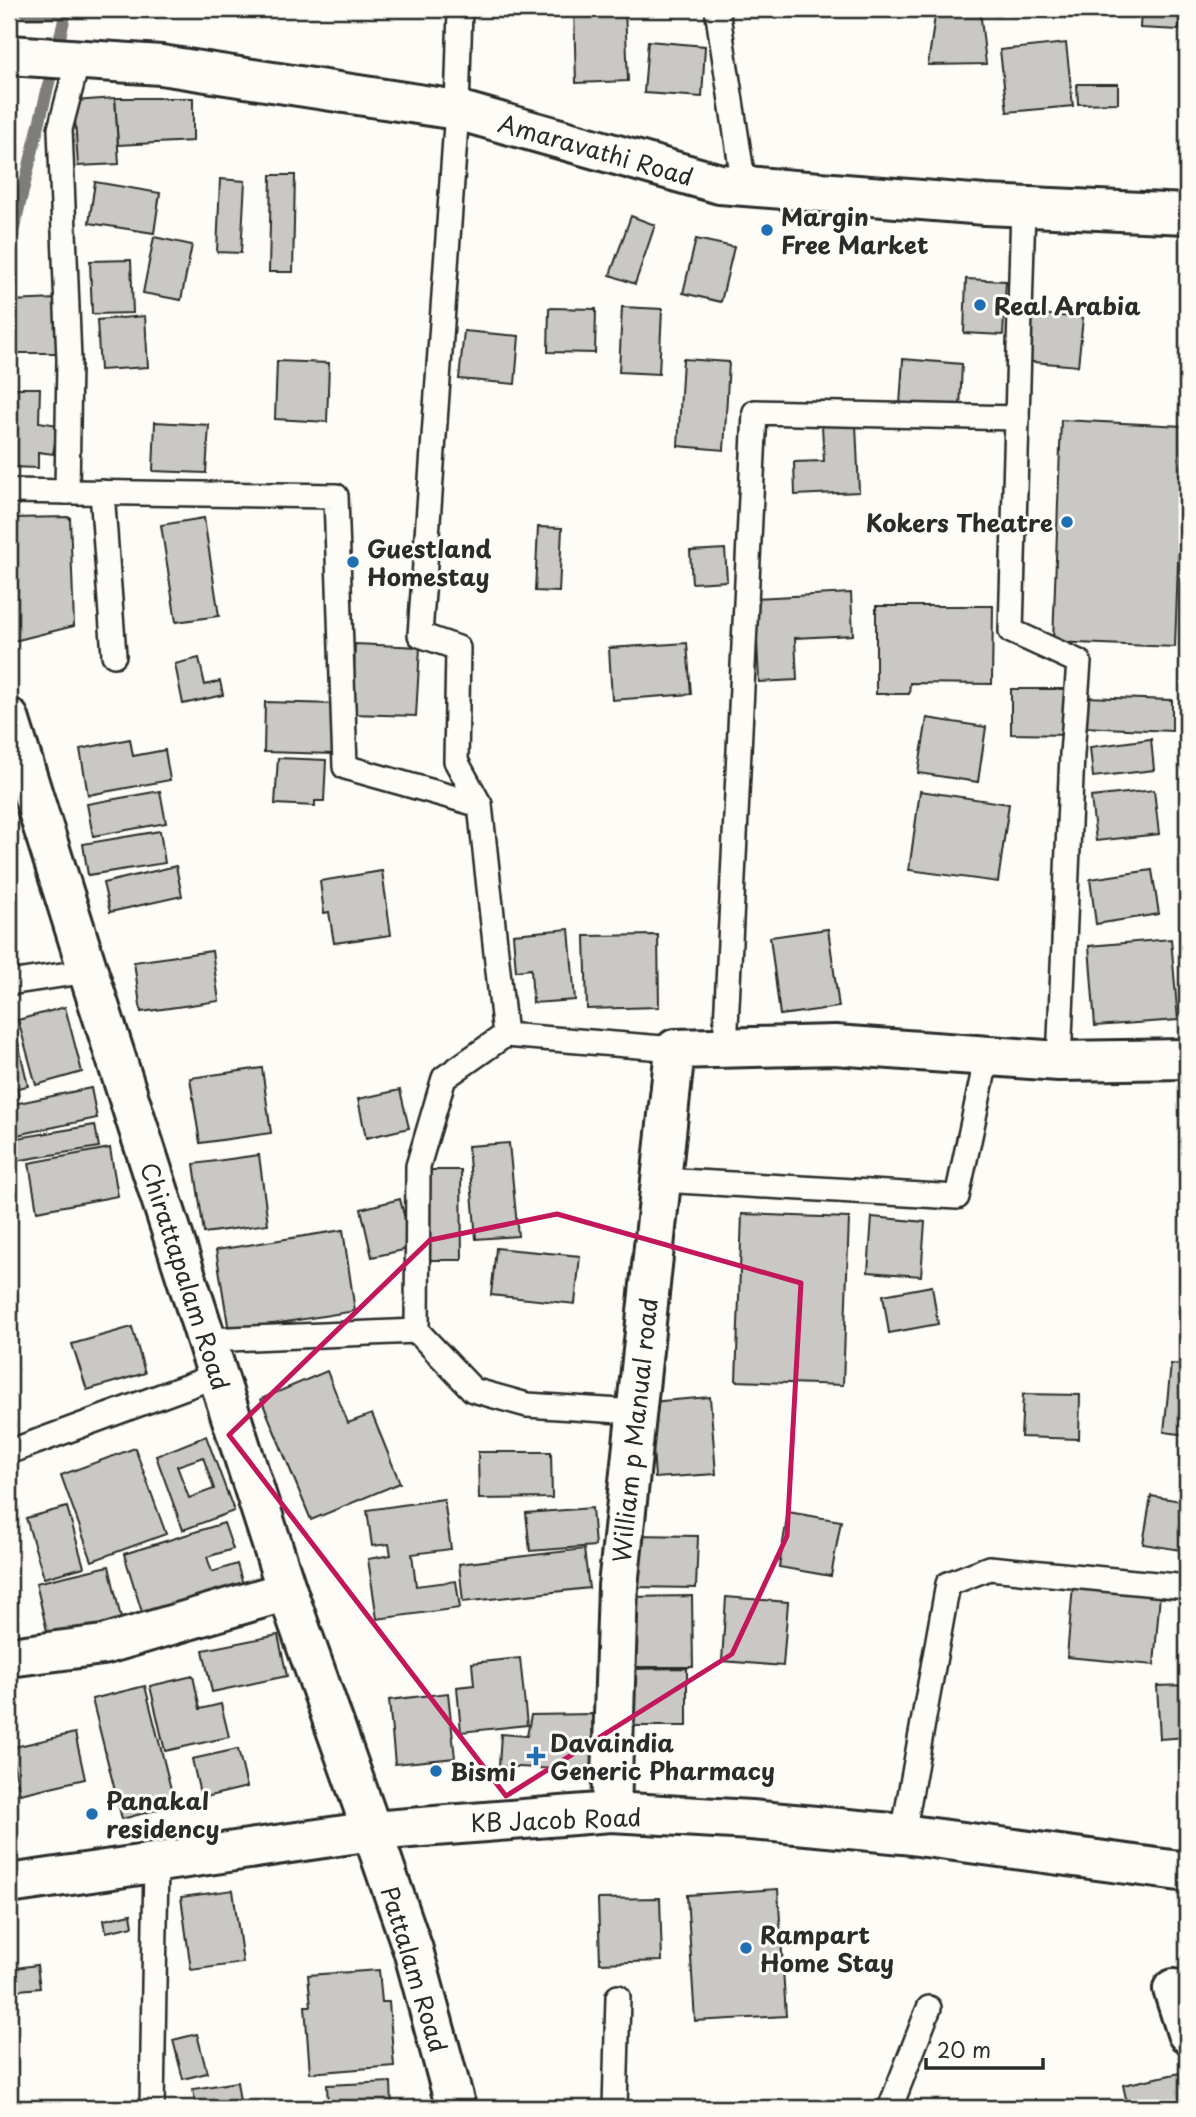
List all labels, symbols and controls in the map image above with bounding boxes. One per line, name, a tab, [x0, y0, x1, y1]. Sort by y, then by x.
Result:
street label: Amaravathi Road	[494, 104, 698, 194]
place label: Margin Free Market	[781, 198, 929, 262]
marker: Margin Free Market	[759, 222, 775, 238]
place label: Real Arabia	[994, 287, 1141, 323]
marker: Real Arabia	[972, 297, 988, 313]
place label: Kokers Theatre	[866, 504, 1053, 540]
marker: Kokers Theatre	[1059, 514, 1075, 530]
place label: Guestland Homestay	[367, 530, 492, 594]
marker: Guestland Homestay	[345, 554, 361, 570]
street label: Chirattapalam Road	[132, 1157, 240, 1395]
street label: William p Manual road	[602, 1296, 666, 1564]
place label: Davaindia Generic Pharmacy	[550, 1724, 775, 1788]
marker: Davaindia Generic Pharmacy	[528, 1748, 544, 1764]
place label: Bismi	[450, 1753, 516, 1789]
marker: Bismi	[428, 1763, 444, 1779]
place label: Panakal residency	[106, 1782, 220, 1846]
street label: KB Jacob Road	[470, 1798, 642, 1840]
marker: Panakal residency	[84, 1806, 100, 1822]
street label: Pattalam Road	[373, 1882, 457, 2056]
place label: Rampart Home Stay	[760, 1916, 894, 1980]
marker: Rampart Home Stay	[738, 1940, 754, 1956]
scale bar	[926, 2026, 1044, 2070]
text: 20 m	[937, 2033, 991, 2065]

